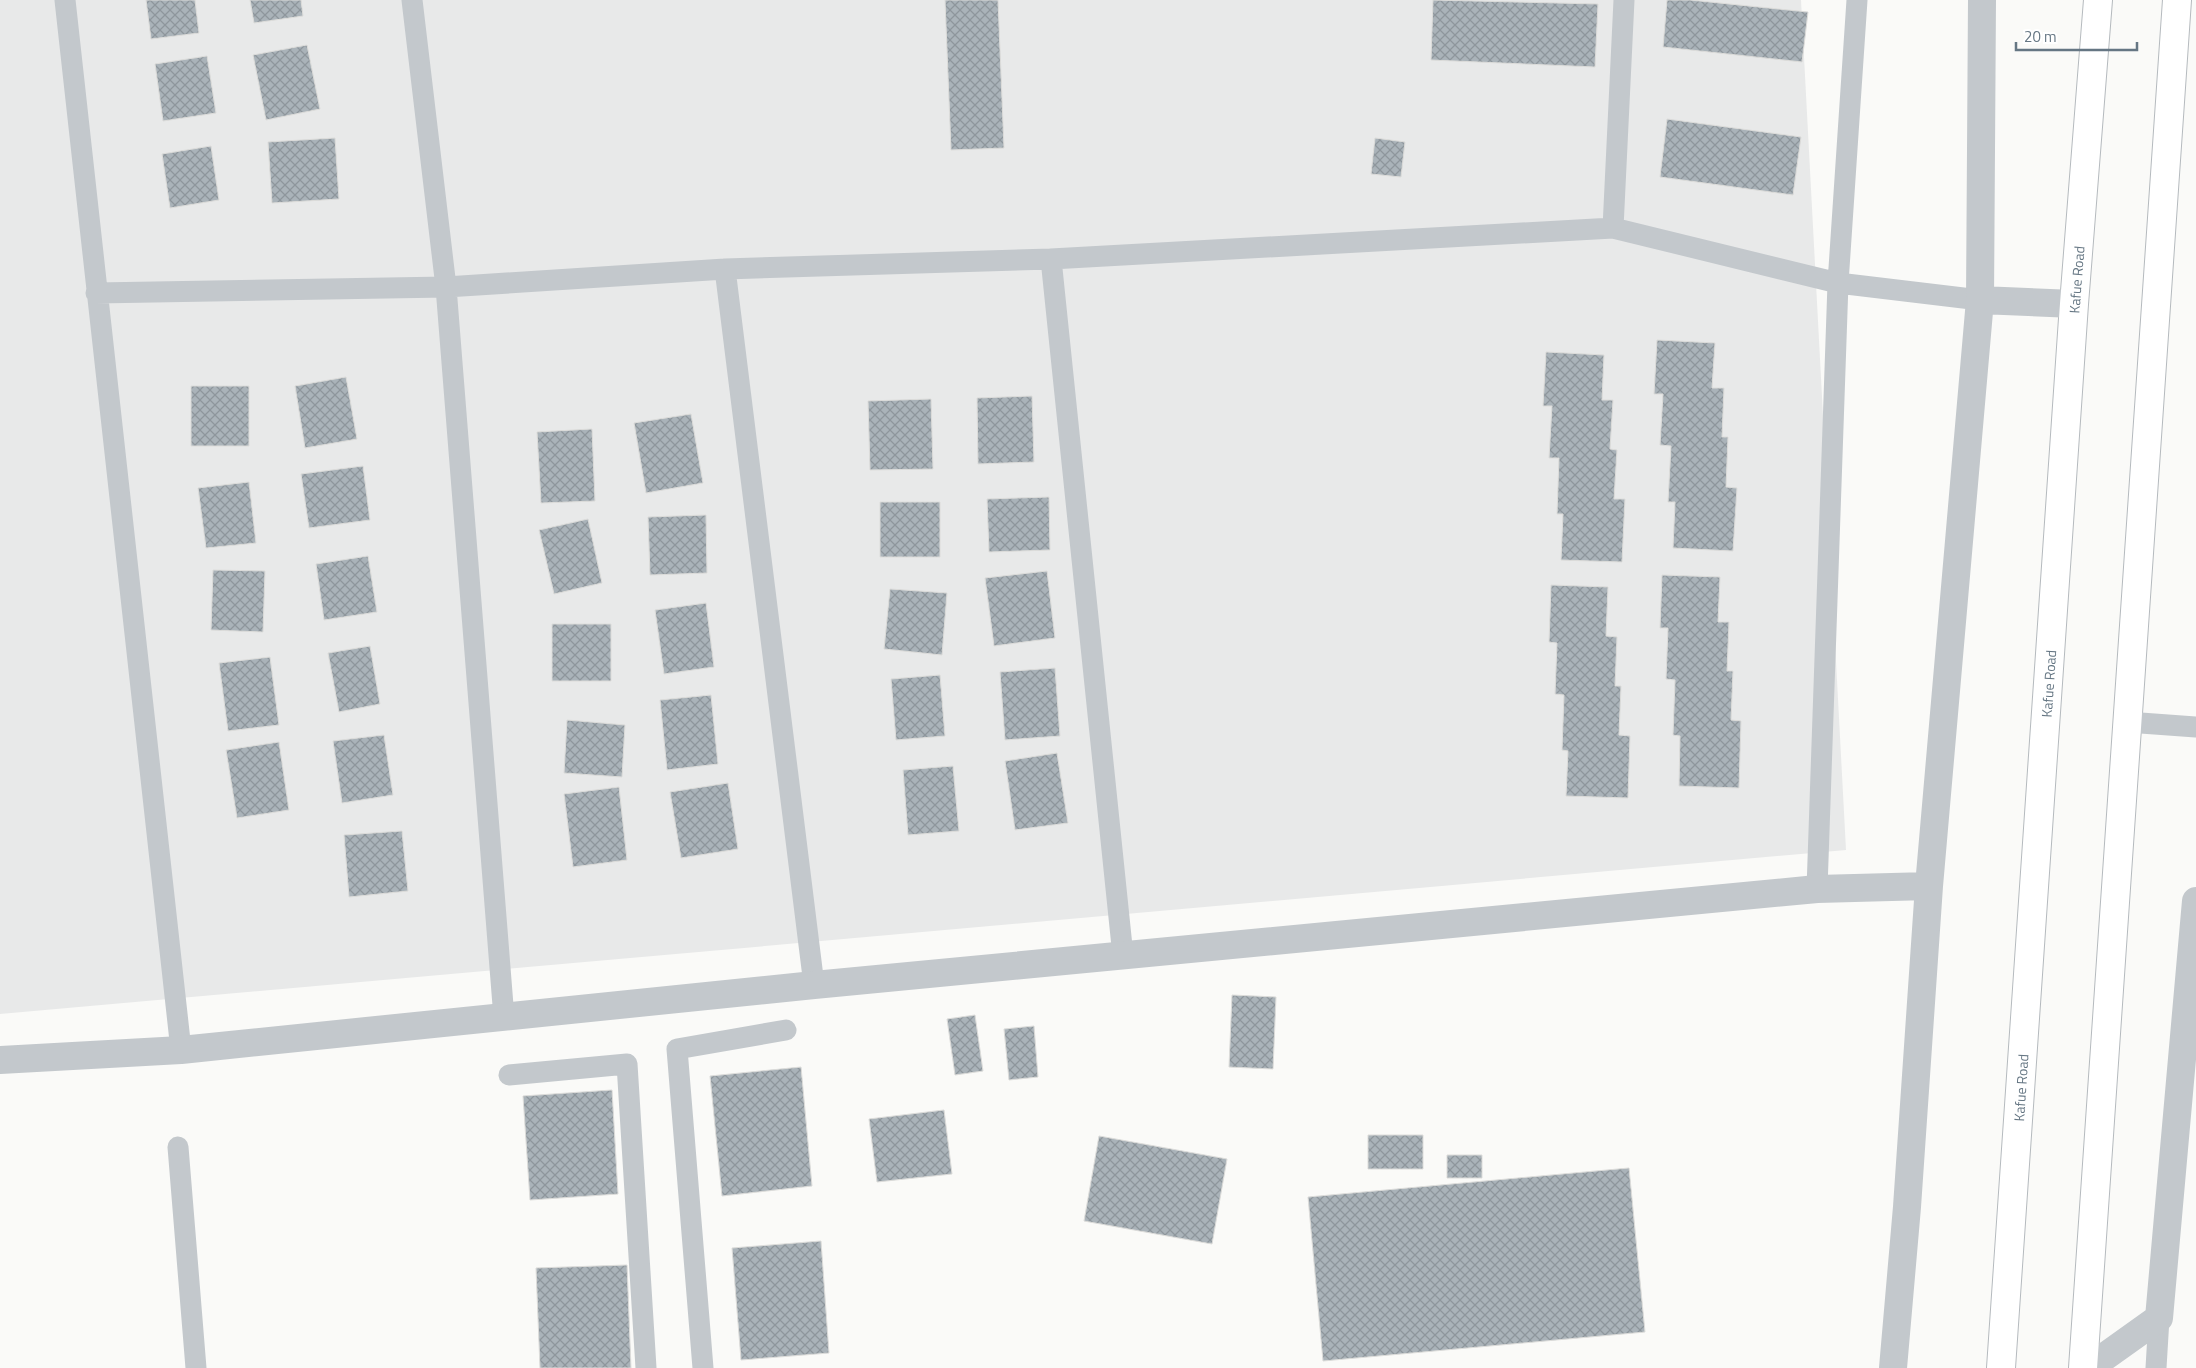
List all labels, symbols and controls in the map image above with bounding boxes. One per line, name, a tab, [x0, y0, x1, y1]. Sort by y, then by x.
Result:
scale bar	[2016, 20, 2137, 52]
text: 20 m	[2024, 25, 2057, 48]
street label: Kafue Road	[2063, 245, 2089, 314]
street label: Kafue Road	[2035, 649, 2061, 718]
street label: Kafue Road	[2007, 1053, 2033, 1122]

